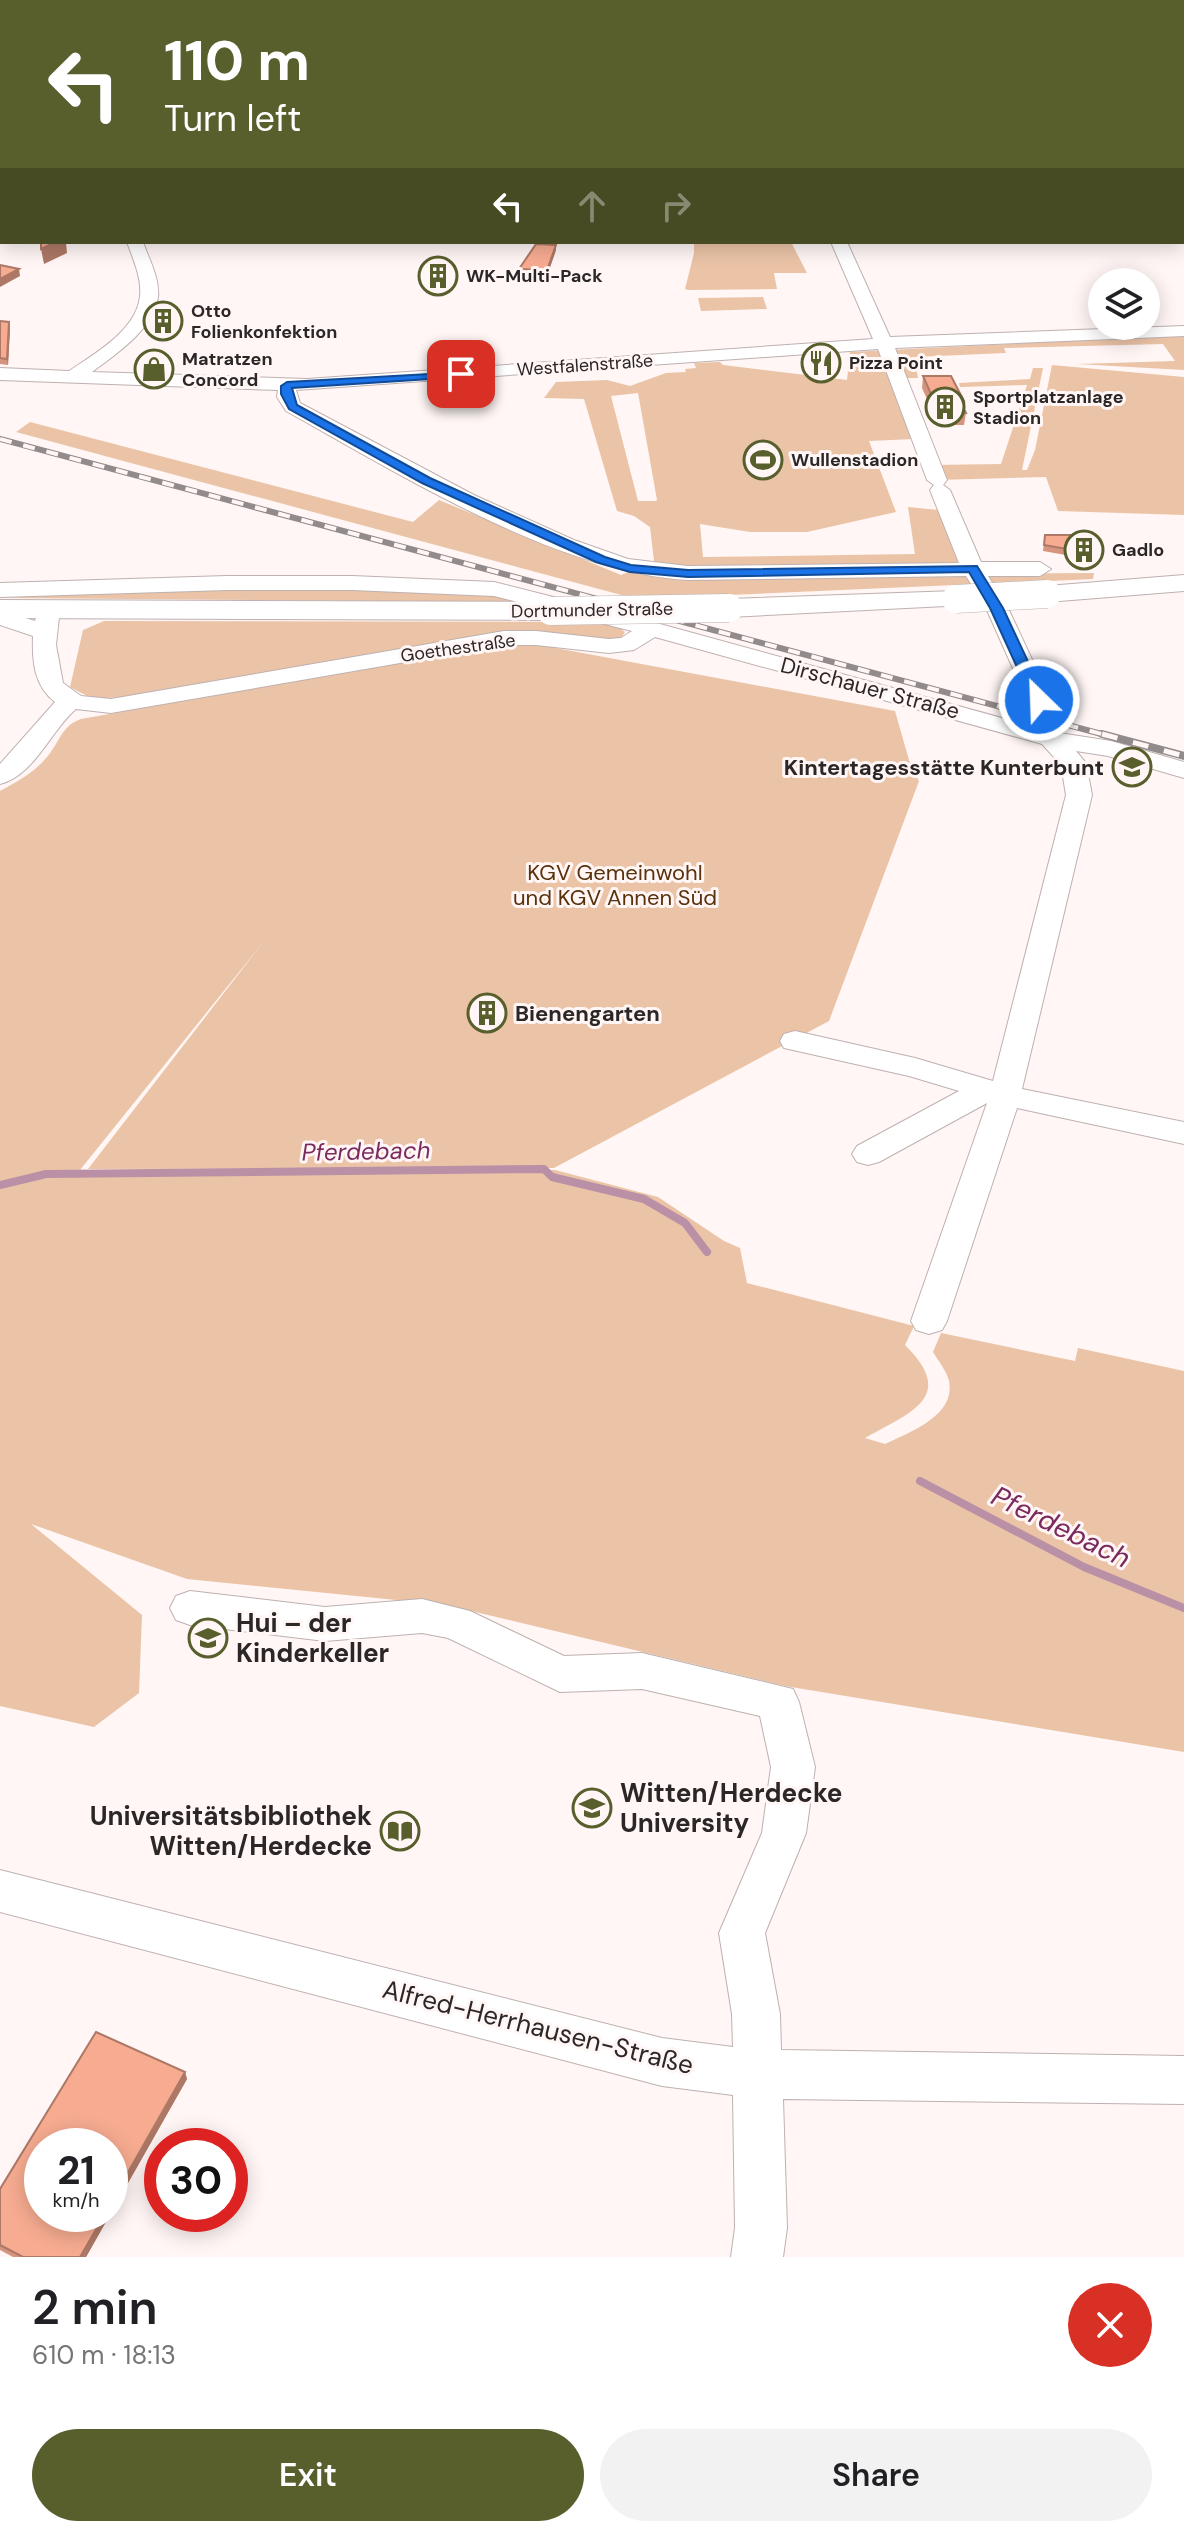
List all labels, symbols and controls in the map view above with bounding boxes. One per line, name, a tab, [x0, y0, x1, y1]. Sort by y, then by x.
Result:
text: 110 m	[164, 24, 310, 97]
icon: left	[32, 32, 136, 136]
text: Turn left	[164, 95, 301, 142]
icon: left	[486, 184, 530, 228]
icon: ahead	[570, 184, 614, 228]
icon: right	[654, 184, 698, 228]
building icon: WK-Multi-Pack	[417, 255, 459, 297]
place label: WK-Multi-Pack	[466, 264, 603, 288]
map controls	[1088, 268, 1160, 340]
button: layers	[1088, 268, 1160, 340]
place label: Otto Folienkonfektion	[191, 299, 337, 344]
building icon: Otto Folienkonfektion	[142, 300, 184, 342]
pin	[427, 340, 495, 408]
restaurant icon: Pizza Point	[800, 342, 842, 384]
place label: Matratzen Concord	[182, 347, 273, 392]
shop icon: Matratzen Concord	[133, 348, 175, 390]
street label: Westfalenstraße	[516, 348, 654, 382]
place label: Pizza Point	[849, 351, 943, 375]
icon: arrive	[439, 352, 483, 396]
place label: Sportplatzanlage Stadion	[973, 385, 1124, 430]
building icon: Sportplatzanlage Stadion	[924, 386, 966, 428]
sports icon: Wullenstadion	[742, 439, 784, 481]
place label: Wullenstadion	[791, 448, 918, 472]
building icon: Gadlo	[1063, 529, 1105, 571]
place label: Gadlo	[1112, 538, 1164, 562]
street label: Dortmunder Straße	[511, 597, 673, 623]
street label: Goethestraße	[399, 628, 517, 668]
street label: Dirschauer Straße	[777, 650, 963, 726]
position arrow	[997, 658, 1081, 742]
school or university icon: Kintertagesstätte Kunterbunt	[1111, 746, 1153, 788]
place label: Kintertagesstätte Kunterbunt	[784, 753, 1104, 782]
park label: KGV Gemeinwohl und KGV Annen Süd	[513, 858, 717, 912]
building icon: Bienengarten	[466, 992, 508, 1034]
place label: Bienengarten	[515, 999, 660, 1028]
water label: Pferdebach	[301, 1134, 431, 1168]
water label: Pferdebach	[985, 1477, 1137, 1577]
place label: Hui – der Kinderkeller	[236, 1606, 390, 1670]
school or university icon: Hui – der Kinderkeller	[187, 1617, 229, 1659]
place label: Witten/Herdecke University	[620, 1776, 843, 1840]
school or university icon: Witten/Herdecke University	[571, 1787, 613, 1829]
place label: Universitätsbibliothek Witten/Herdecke	[90, 1799, 372, 1863]
library icon: Universitätsbibliothek Witten/Herdecke	[379, 1810, 421, 1852]
street label: Alfred-Herrhausen-Straße	[379, 1972, 697, 2082]
speed limit sign: 30	[144, 2128, 248, 2232]
text: 21	[57, 2144, 95, 2196]
text: km/h	[52, 2187, 100, 2213]
text: 2 min	[32, 2276, 158, 2339]
button: close	[1068, 2283, 1152, 2367]
text: 610 m · 18:13	[32, 2338, 176, 2372]
button: Exit	[32, 2429, 584, 2521]
button: Share	[600, 2429, 1152, 2521]

